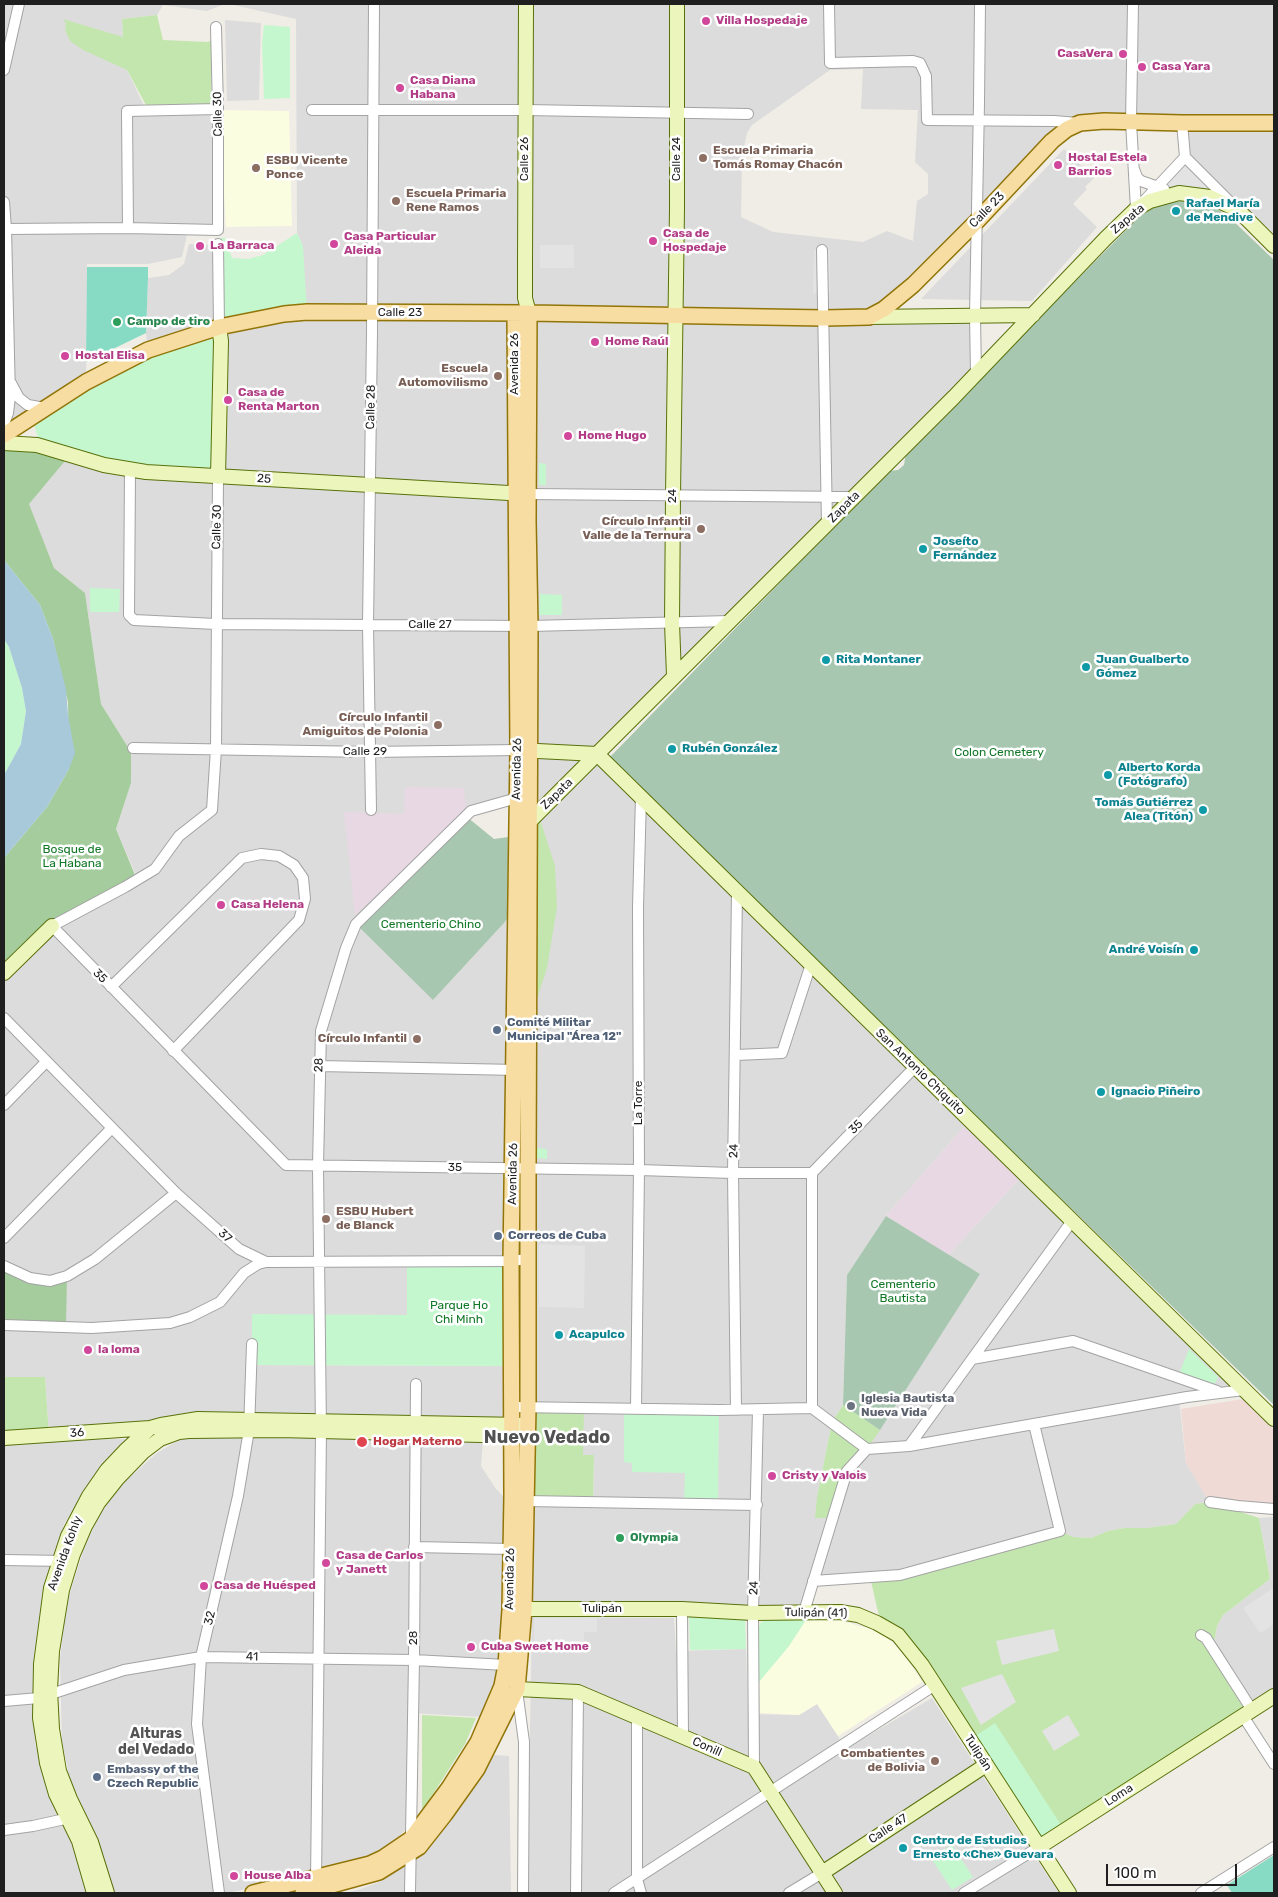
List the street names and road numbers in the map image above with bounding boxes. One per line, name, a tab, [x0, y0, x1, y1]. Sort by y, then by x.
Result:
street label: Calle 30	[210, 91, 226, 137]
street label: Calle 26	[518, 137, 532, 181]
street label: Calle 24	[670, 137, 684, 181]
street label: Calle 23	[966, 189, 1008, 231]
street label: Zapata	[1108, 201, 1148, 237]
street label: Calle 23	[378, 306, 422, 320]
street label: Avenida 26	[508, 333, 522, 395]
street label: Calle 28	[363, 384, 379, 430]
street label: 25	[257, 471, 271, 487]
street label: Zapata	[825, 488, 863, 526]
street label: 24	[666, 489, 680, 503]
street label: Calle 30	[209, 504, 225, 550]
street label: Calle 27	[408, 618, 452, 632]
street label: Avenida 26	[509, 738, 525, 800]
street label: Calle 29	[343, 745, 387, 759]
street label: Zapata	[538, 775, 576, 813]
street label: 35	[90, 966, 110, 986]
street label: San Antonio Chiquito	[872, 1026, 968, 1118]
street label: 28	[312, 1057, 326, 1073]
street label: La Torre	[632, 1081, 646, 1125]
street label: 35	[846, 1117, 866, 1137]
street label: Avenida 26	[505, 1143, 521, 1205]
street label: 24	[727, 1144, 741, 1158]
street label: 35	[448, 1161, 462, 1175]
street label: 37	[215, 1226, 235, 1246]
street label: 36	[69, 1425, 85, 1441]
street label: Avenida Kohly	[45, 1514, 85, 1592]
street label: Avenida 26	[502, 1548, 518, 1610]
street label: 24	[747, 1581, 761, 1595]
street label: Tulipán	[582, 1602, 622, 1616]
street label: Tulipán (41)	[784, 1605, 848, 1621]
street label: 32	[201, 1609, 219, 1627]
street label: 28	[407, 1631, 421, 1645]
street label: 41	[246, 1650, 258, 1664]
street label: Tulipán	[961, 1732, 995, 1774]
street label: Conill	[690, 1734, 724, 1760]
street label: Loma	[1102, 1781, 1136, 1809]
street label: Calle 47	[866, 1811, 910, 1847]

